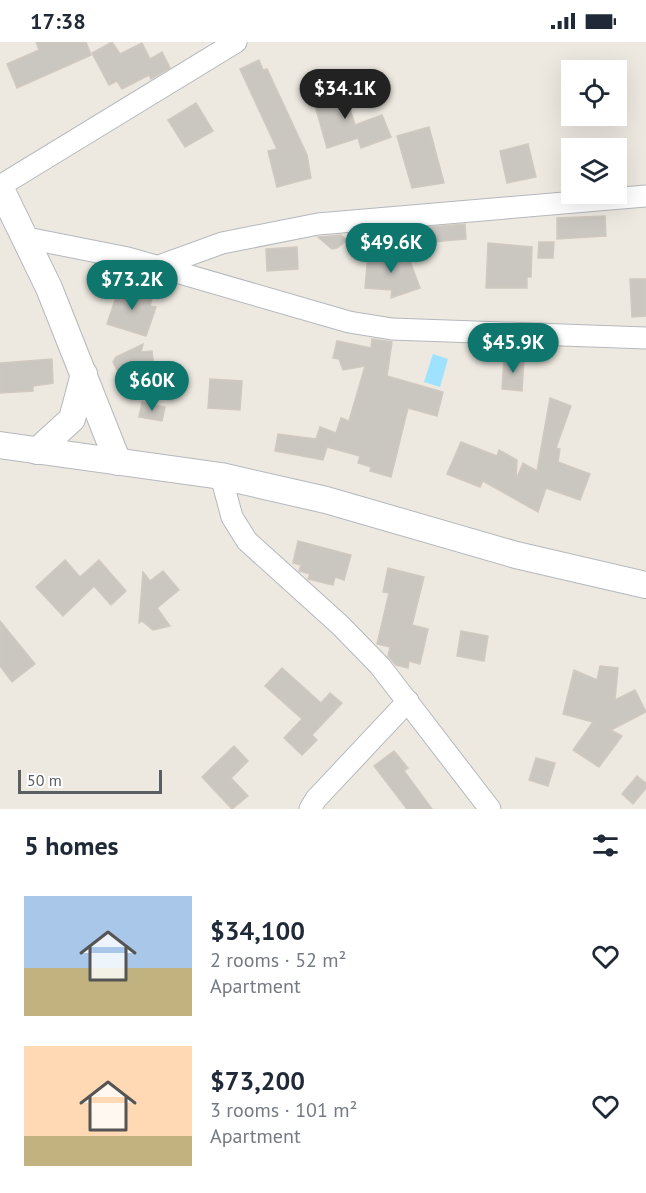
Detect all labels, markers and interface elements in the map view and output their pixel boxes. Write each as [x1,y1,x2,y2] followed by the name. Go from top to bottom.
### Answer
[30,7,86,35] text: 17:38
[561,60,627,204] map controls
[561,60,627,126] button: locate
[296,69,394,120] pin: $34.1K
[314,75,376,101] text: $34.1K
[561,138,627,204] button: layers
[342,223,440,274] pin: $49.6K
[360,229,422,255] text: $49.6K
[83,260,181,311] pin: $73.2K
[101,266,163,292] text: $73.2K
[464,323,562,374] pin: $45.9K
[482,329,544,355] text: $45.9K
[116,361,188,412] pin: $60K
[129,367,175,393] text: $60K
[18,767,162,794] scale bar
[27,770,62,790] text: 50 m
[24,829,119,862] text: 5 homes
[589,829,622,862] icon: filters
[210,914,305,947] text: $34,100
[72,920,144,992] icon: home
[589,940,622,973] icon: heart
[210,947,346,973] text: 2 rooms · 52 m²
[210,973,301,999] text: Apartment
[210,1064,305,1097] text: $73,200
[72,1070,144,1142] icon: home
[589,1090,622,1123] icon: heart
[210,1097,357,1123] text: 3 rooms · 101 m²
[210,1123,301,1149] text: Apartment

